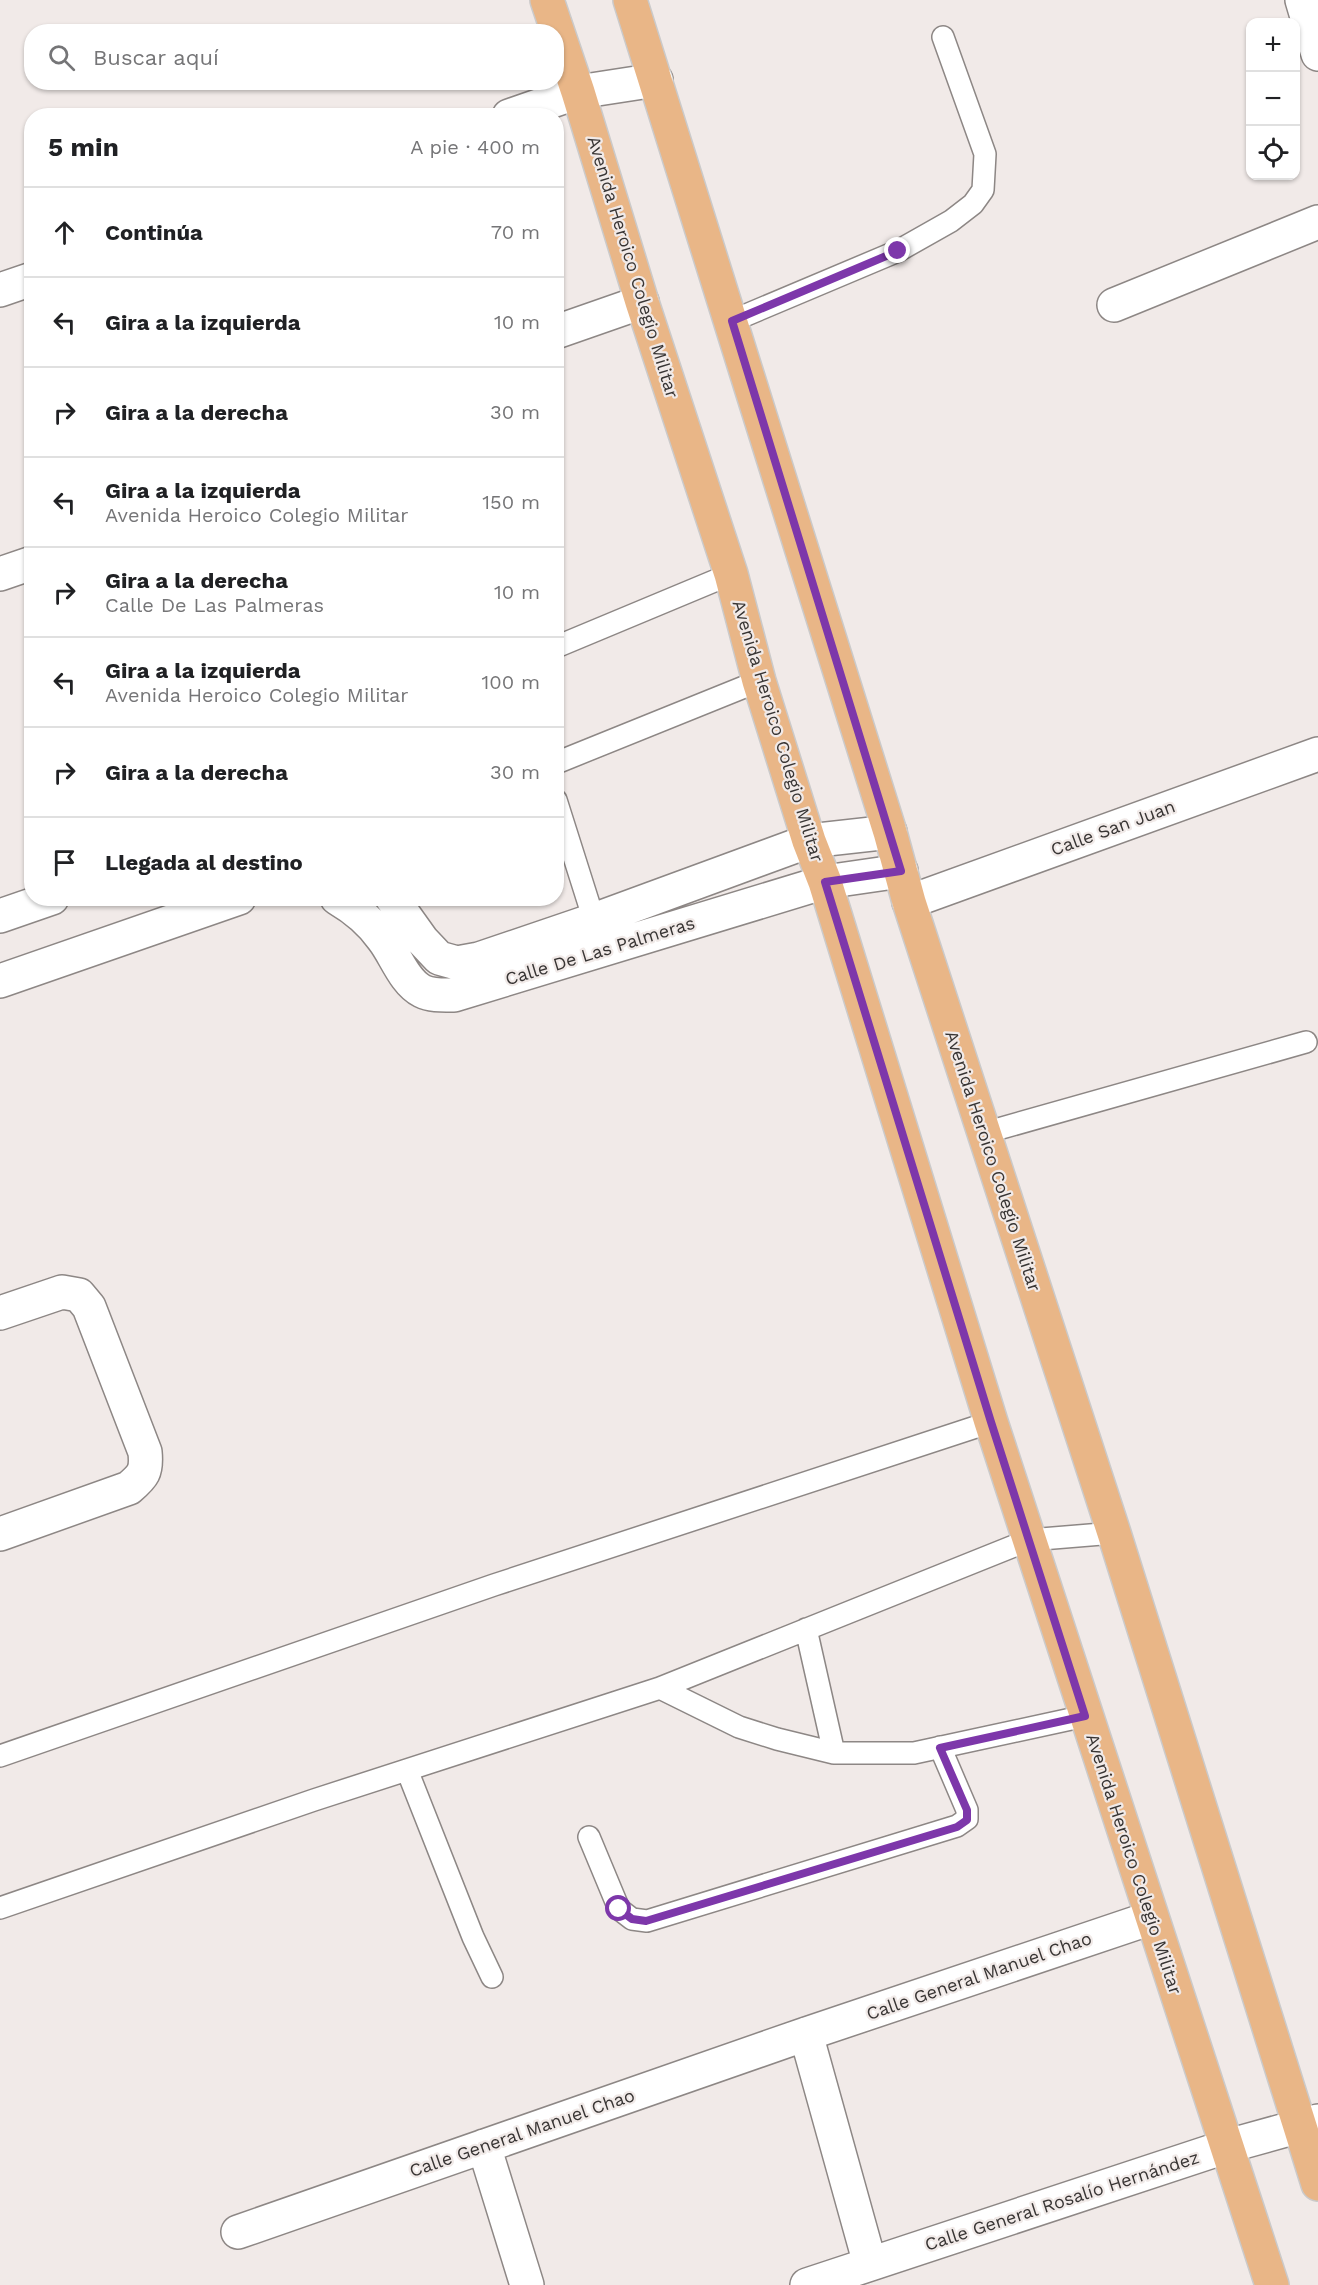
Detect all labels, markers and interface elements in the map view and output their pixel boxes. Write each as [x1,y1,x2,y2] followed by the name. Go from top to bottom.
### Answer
[1246,18,1300,180] map controls
[1246,18,1300,72] button: +
[24,24,564,90] search box
[45,41,78,74] icon: search
[93,45,219,70] text: Buscar aquí
[1246,72,1300,126] button: −
[1246,126,1300,180] button: locate
[48,132,119,162] text: 5 min
[584,133,683,401] street label: Avenida Heroico Colegio Militar
[410,135,540,159] text: A pie · 400 m
[48,216,81,249] icon: ahead
[105,220,203,245] text: Continúa
[491,220,540,244] text: 70 m
[884,237,910,263] route end
[48,306,81,339] icon: left
[105,310,301,335] text: Gira a la izquierda
[494,310,540,334] text: 10 m
[48,396,81,429] icon: right
[105,400,288,425] text: Gira a la derecha
[490,400,540,424] text: 30 m
[105,478,301,503] text: Gira a la izquierda
[48,486,81,519] icon: left
[482,490,540,514] text: 150 m
[105,503,409,527] text: Avenida Heroico Colegio Militar
[105,568,288,593] text: Gira a la derecha
[48,576,81,609] icon: right
[494,580,540,604] text: 10 m
[105,593,324,617] text: Calle De Las Palmeras
[729,597,828,865] street label: Avenida Heroico Colegio Militar
[105,658,301,683] text: Gira a la izquierda
[48,666,81,699] icon: left
[481,670,540,694] text: 100 m
[105,683,409,707] text: Avenida Heroico Colegio Militar
[48,756,81,789] icon: right
[105,760,288,785] text: Gira a la derecha
[490,760,540,784] text: 30 m
[1048,795,1178,860] street label: Calle San Juan
[48,846,81,879] icon: arrive
[105,850,303,875] text: Llegada al destino
[503,912,697,989] street label: Calle De Las Palmeras
[941,1028,1046,1294] street label: Avenida Heroico Colegio Militar
[1082,1731,1187,1997] street label: Avenida Heroico Colegio Militar
[605,1895,631,1921] route start
[863,1927,1094,2024] street label: Calle General Manuel Chao
[406,2084,637,2181] street label: Calle General Manuel Chao
[922,2146,1202,2255] street label: Calle General Rosalío Hernández

